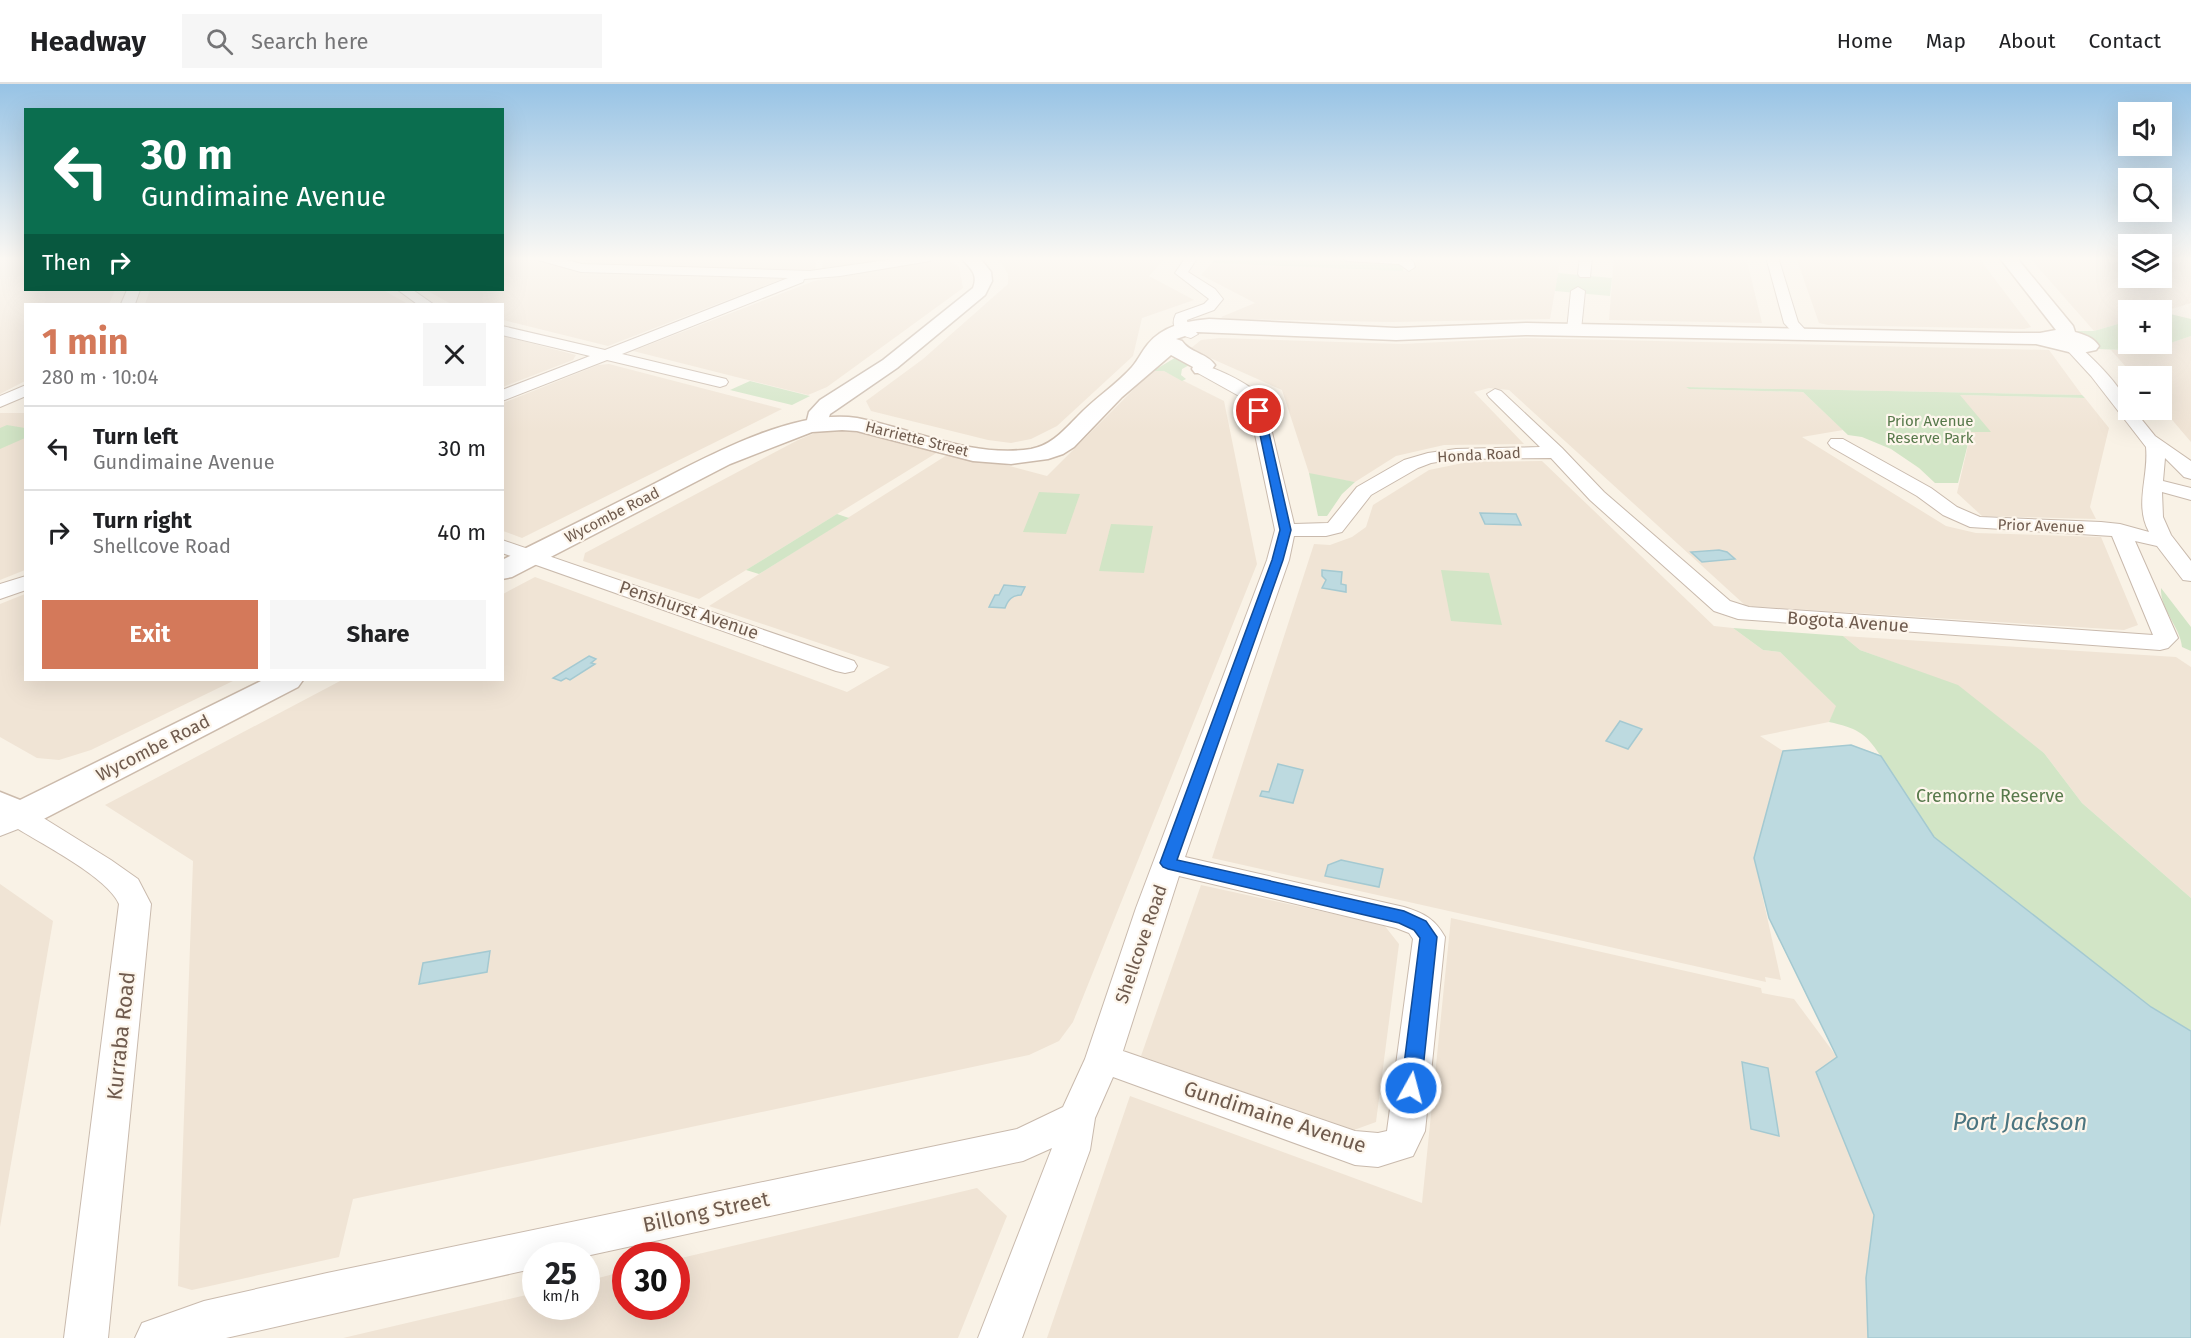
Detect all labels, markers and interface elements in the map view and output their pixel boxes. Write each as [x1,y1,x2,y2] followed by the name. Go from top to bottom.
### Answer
[182,14,602,68] search box
[30,25,146,58] text: Headway
[203,25,236,58] icon: search
[251,28,369,55] text: Search here
[1837,28,1893,54] text: Home
[1926,28,1966,54] text: Map
[1999,28,2056,54] text: About
[2089,28,2161,54] text: Contact
[2118,102,2172,420] map controls
[2118,102,2172,156] button: sound
[141,130,233,180] text: 30 m
[42,132,120,210] icon: left
[2118,168,2172,222] button: search
[141,181,386,213] text: Gundimaine Avenue
[2118,234,2172,288] button: layers
[103,246,136,279] icon: right
[42,249,91,276] text: Then
[2118,300,2172,354] button: +
[42,320,129,364] text: 1 min
[423,323,486,386] button: close
[42,365,158,389] text: 280 m · 10:04
[2118,366,2172,420] button: −
[1233,385,1284,436] pin
[1242,394,1275,427] icon: arrive
[1887,412,1974,447] park label: Prior Avenue Reserve Park
[863,417,971,461] street label: Harriette Street
[93,423,178,450] text: Turn left
[42,432,75,465] icon: left
[438,435,486,462] text: 30 m
[1437,444,1521,466] street label: Honda Road
[93,450,275,474] text: Gundimaine Avenue
[562,483,662,547] street label: Wycombe Road
[93,507,192,534] text: Turn right
[1997,515,2085,537] street label: Prior Avenue
[42,516,75,549] icon: right
[437,519,486,546] text: 40 m
[93,534,231,558] text: Shellcove Road
[616,576,762,644] street label: Penshurst Avenue
[42,600,258,669] button: Exit
[270,600,486,669] button: Share
[1787,607,1909,637] street label: Bogota Avenue
[92,710,214,786] street label: Wycombe Road
[1916,785,2064,807] park label: Cremorne Reserve
[1110,882,1172,1006] street label: Shellcove Road
[101,971,141,1101] street label: Kurraba Road
[1379,1056,1443,1120] position arrow
[1180,1075,1370,1159] street label: Gundimaine Avenue
[1953,1108,2087,1136] water label: Port Jackson
[640,1186,772,1238] street label: Billong Street
[612,1242,690,1320] speed limit sign: 30
[545,1256,577,1292] text: 25
[542,1287,580,1305] text: km/h

